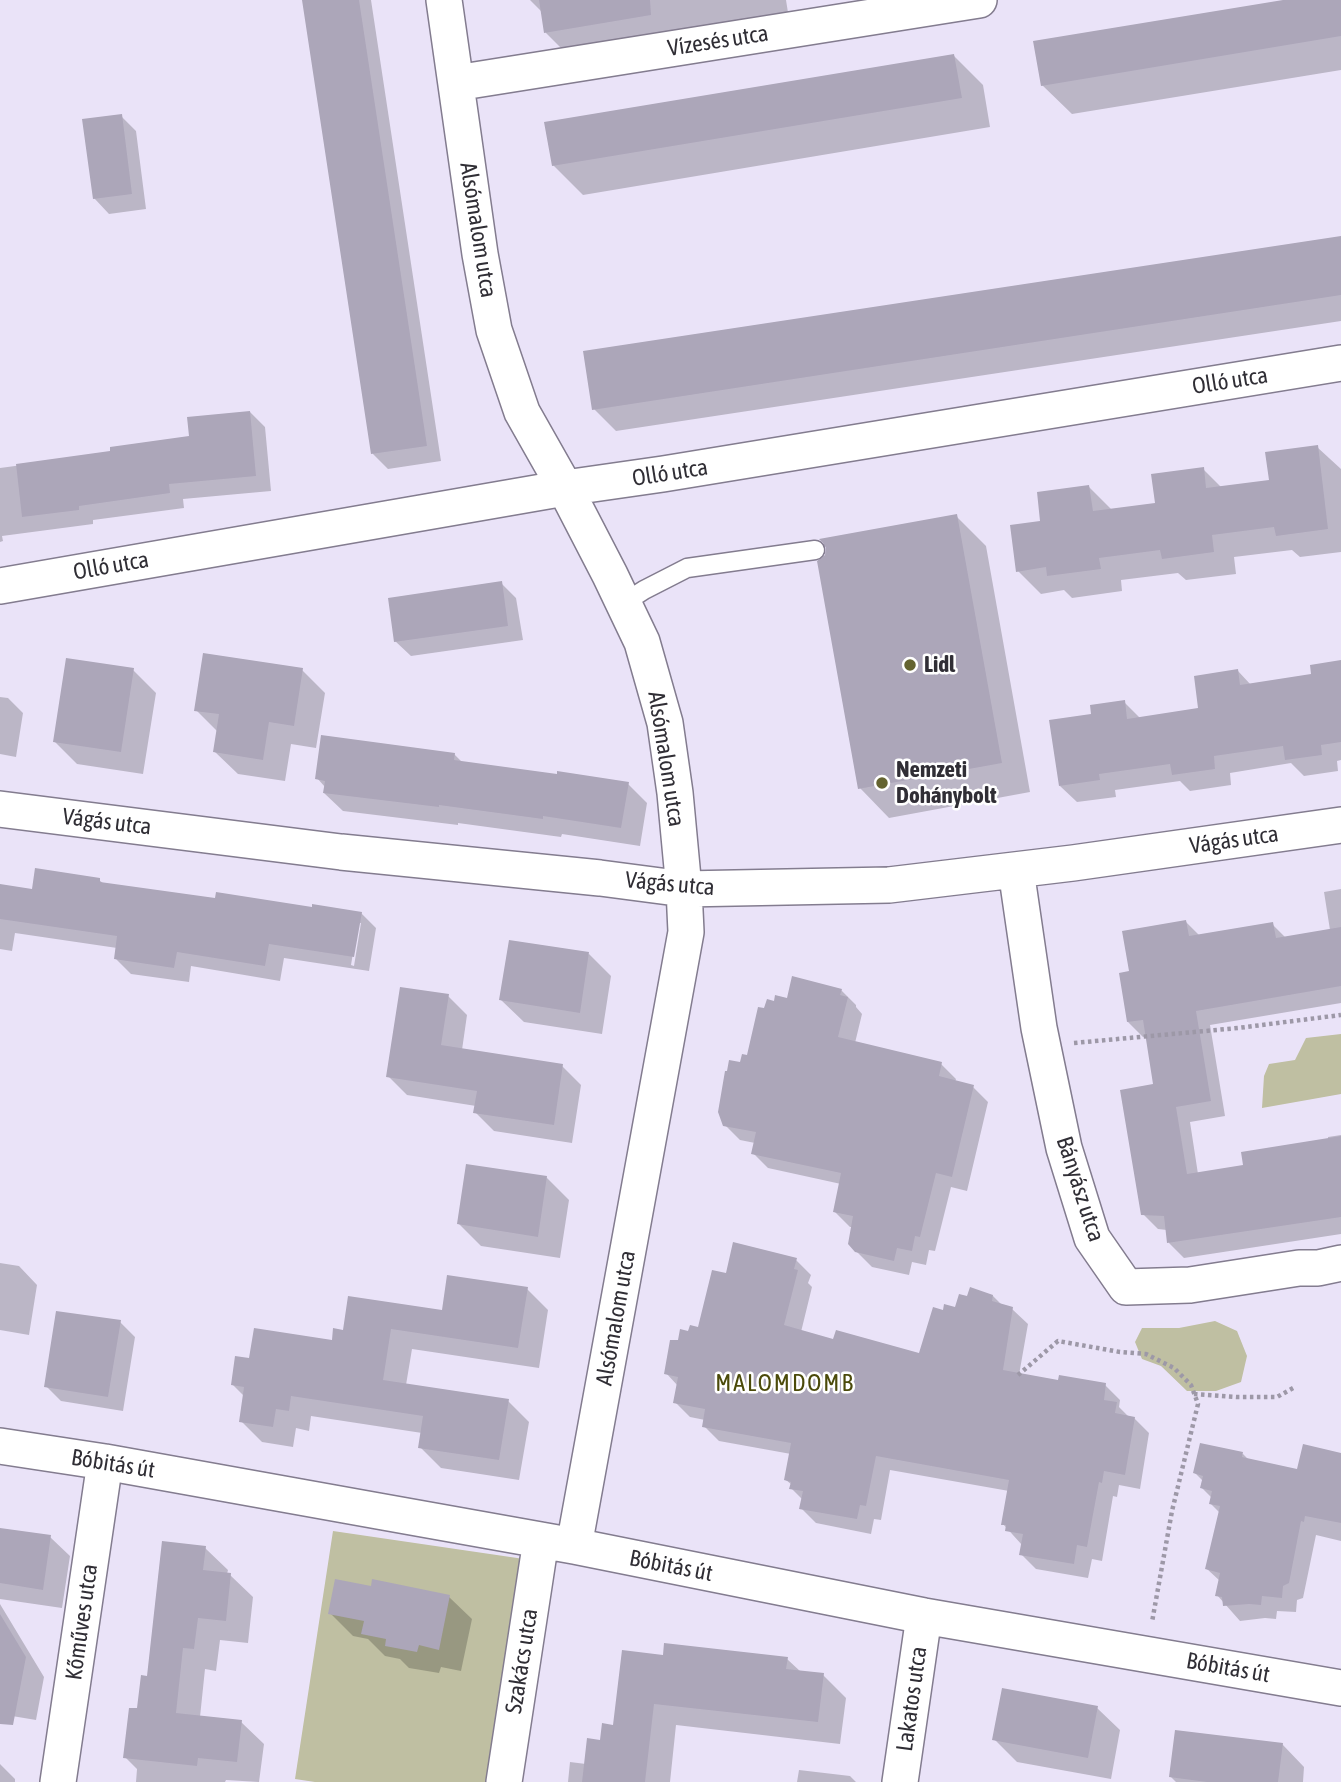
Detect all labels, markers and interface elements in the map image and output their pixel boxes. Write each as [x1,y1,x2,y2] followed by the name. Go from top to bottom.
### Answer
[666,19,770,63] street label: Vízesés utca
[454,160,502,300] street label: Alsómalom utca
[1190,361,1270,401] street label: Olló utca
[630,453,710,493] street label: Olló utca
[71,546,151,586] street label: Olló utca
[924,651,955,679] place label: Lidl
[902,657,918,673] marker: Lidl
[642,689,690,829] street label: Alsómalom utca
[896,756,997,810] place label: Nemzeti Dohánybolt
[874,775,890,791] marker: Nemzeti Dohánybolt
[61,803,153,841] street label: Vágás utca
[1188,820,1280,860] street label: Vágás utca
[624,866,716,902] street label: Vágás utca
[1050,1133,1110,1245] street label: Bányász utca
[591,1248,641,1388] street label: Alsómalom utca
[716,1369,854,1397] district label: MALOMDOMB
[69,1444,157,1484] street label: Bóbitás út
[627,1544,715,1588] street label: Bóbitás út
[60,1562,104,1682] street label: Kőműves utca
[500,1607,544,1715] street label: Szakács utca
[891,1645,933,1753] street label: Lakatos utca
[1184,1647,1272,1689] street label: Bóbitás út

